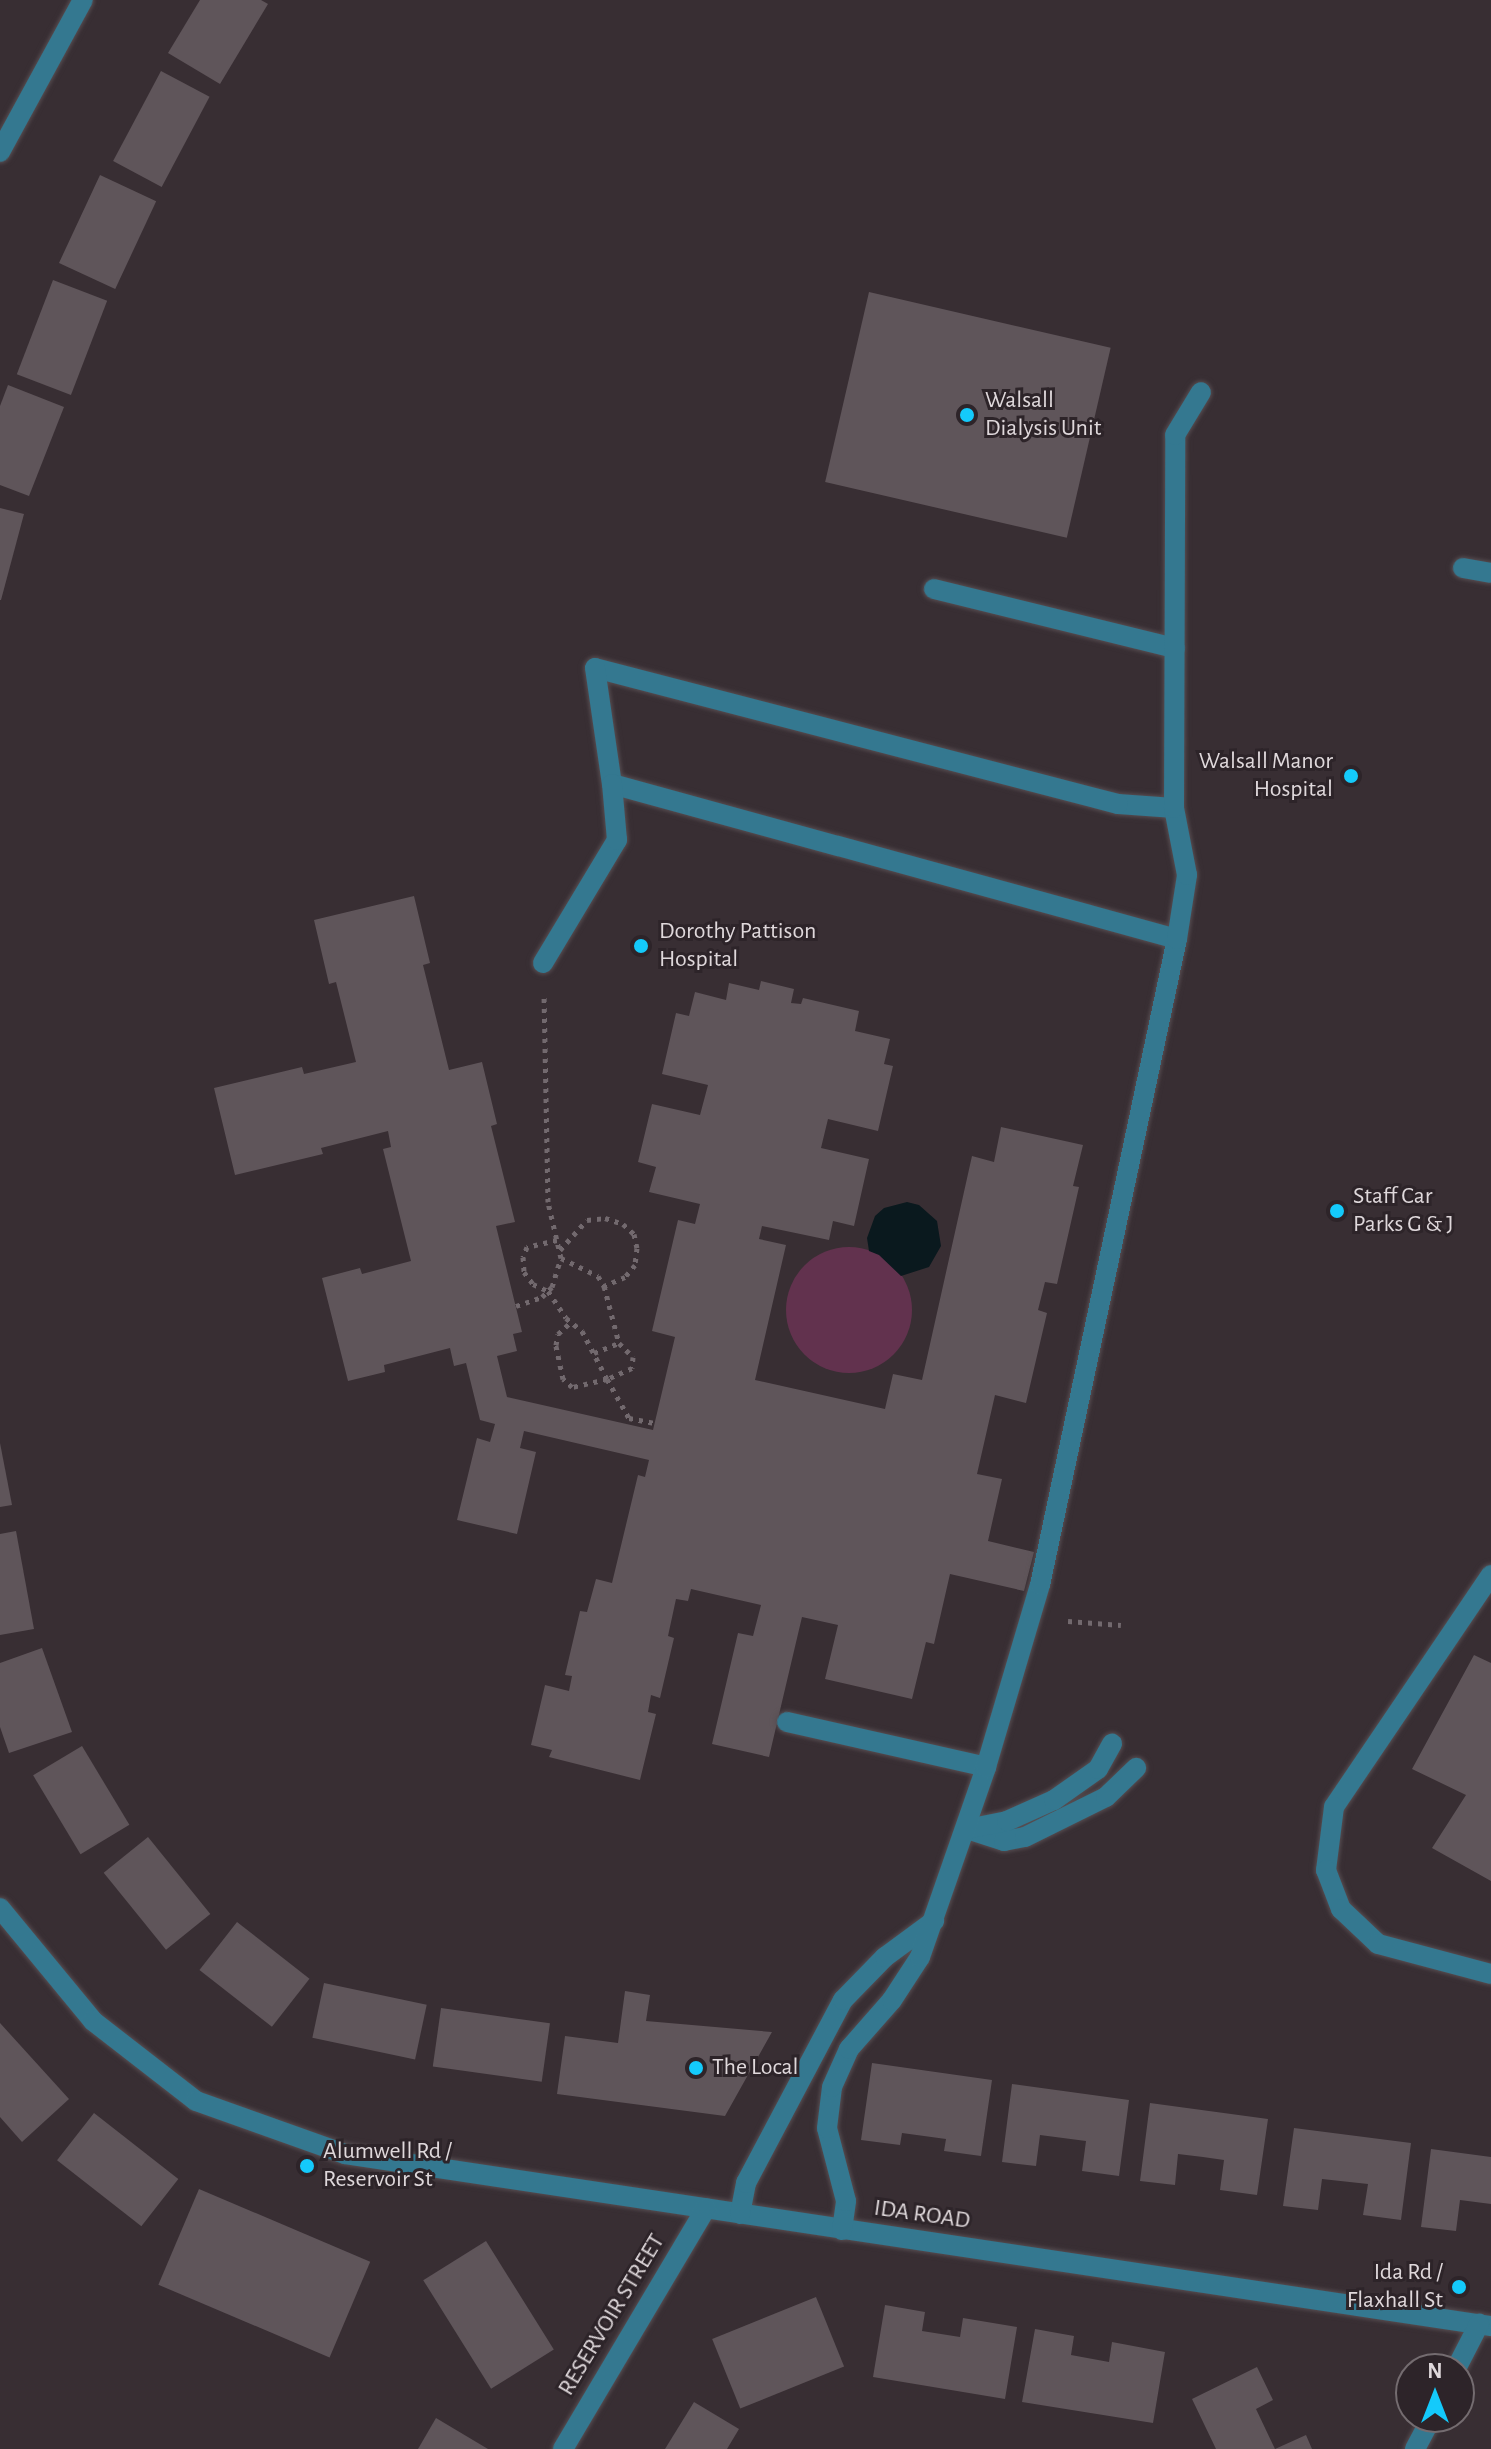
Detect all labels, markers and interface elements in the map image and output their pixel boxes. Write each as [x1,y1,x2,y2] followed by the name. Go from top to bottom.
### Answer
[985,387,1101,443] place label: Walsall Dialysis Unit
[956,404,978,426] marker: Walsall Dialysis Unit
[1199,748,1333,804] place label: Walsall Manor Hospital
[1340,765,1362,787] marker: Walsall Manor Hospital
[659,918,816,974] place label: Dorothy Pattison Hospital
[630,935,652,957] marker: Dorothy Pattison Hospital
[1353,1183,1454,1239] place label: Staff Car Parks G & J
[1328,1202,1346,1220] marker: Staff Car Parks G & J
[712,2054,798,2082] place label: The Local
[687,2059,705,2077] marker: The Local
[323,2138,452,2194] place label: Alumwell Rd / Reservoir St
[298,2157,316,2175] marker: Alumwell Rd / Reservoir St
[872,2194,972,2236] street label: IDA ROAD
[552,2229,672,2401] street label: RESERVOIR STREET
[1347,2259,1443,2315] place label: Ida Rd / Flaxhall St
[1450,2278,1468,2296] marker: Ida Rd / Flaxhall St
[1395,2353,1475,2433] north arrow
[1427,2360,1443,2382] text: N

